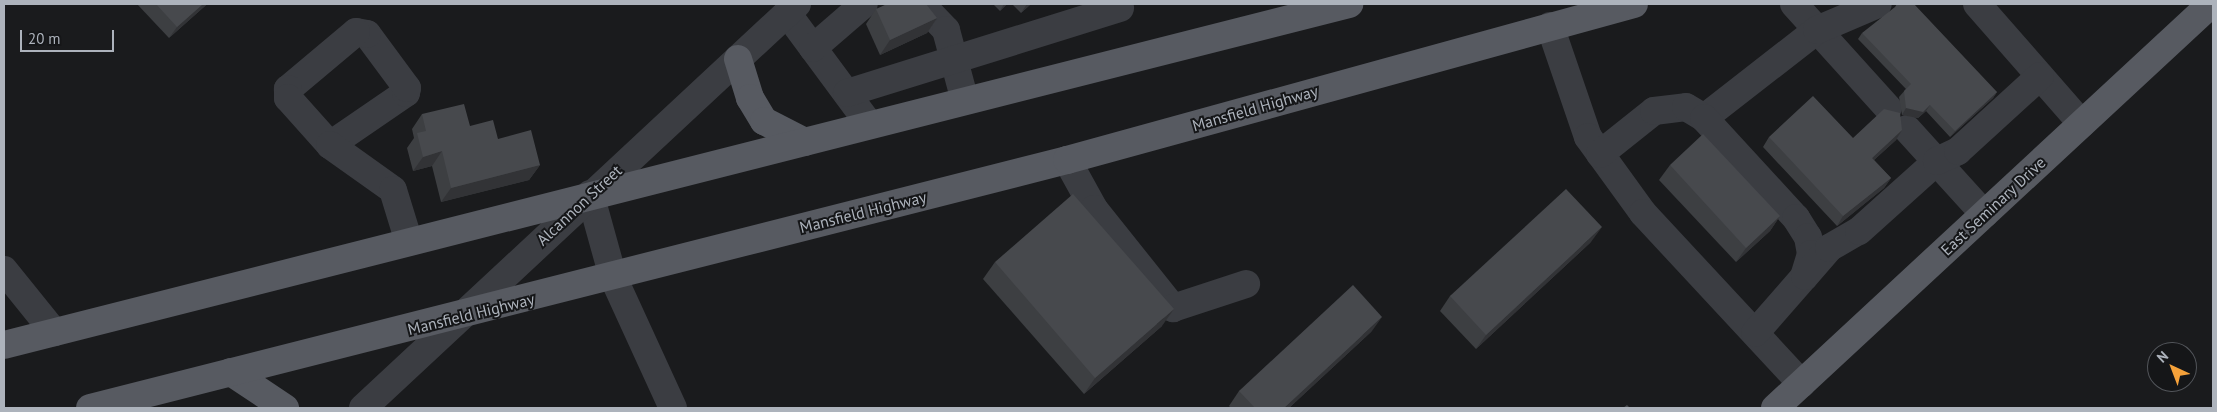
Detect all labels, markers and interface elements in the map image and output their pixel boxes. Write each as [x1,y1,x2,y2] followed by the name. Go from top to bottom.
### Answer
[22,20,116,52] scale bar
[28,29,61,48] text: 20 m
[1190,81,1320,135] street label: Mansfield Highway
[1937,152,2049,260] street label: East Seminary Drive
[533,161,625,249] street label: Alcannon Street
[798,187,928,237] street label: Mansfield Highway
[406,289,536,339] street label: Mansfield Highway
[2147,342,2197,392] north arrow
[2153,347,2172,366] text: N

